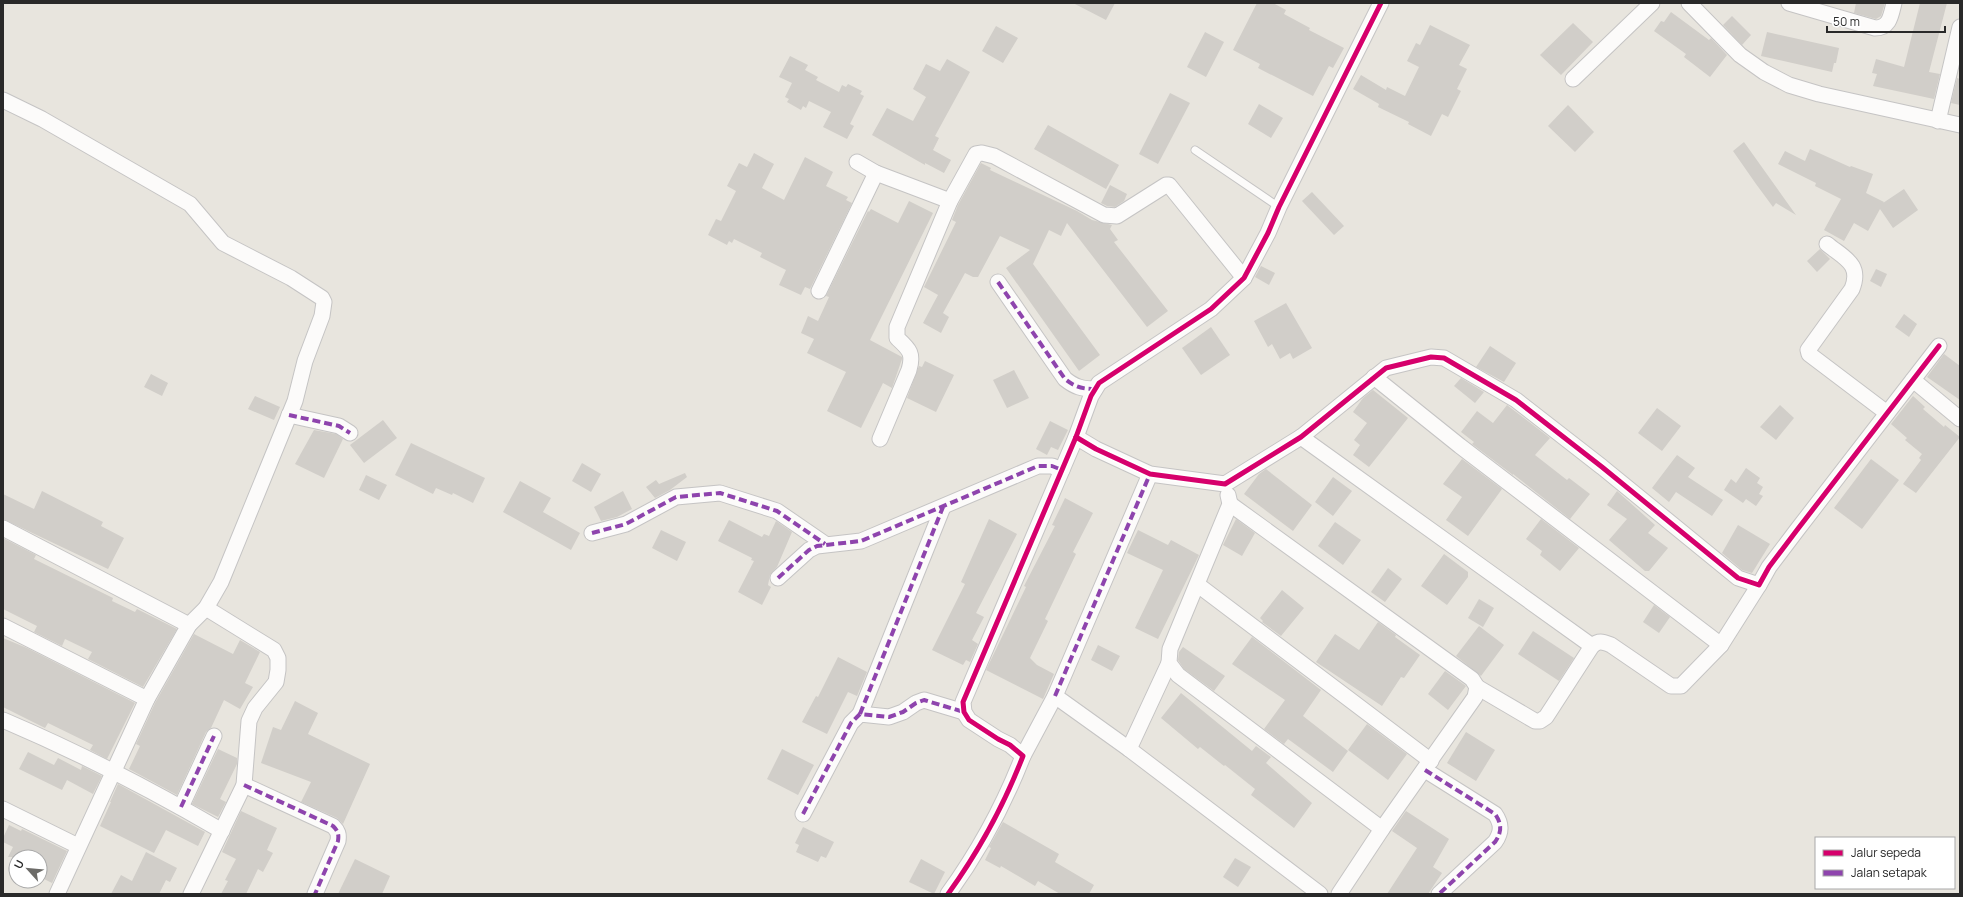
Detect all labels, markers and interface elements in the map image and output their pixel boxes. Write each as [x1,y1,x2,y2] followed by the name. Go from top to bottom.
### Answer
[1827,8,1945,34] scale bar
[1833,13,1860,30] text: 50 m
[1815,837,1955,889] legend
[1851,844,1921,861] text: Jalur sepeda
[8,849,48,889] north arrow
[10,857,27,871] text: U
[1851,864,1928,881] text: Jalan setapak

